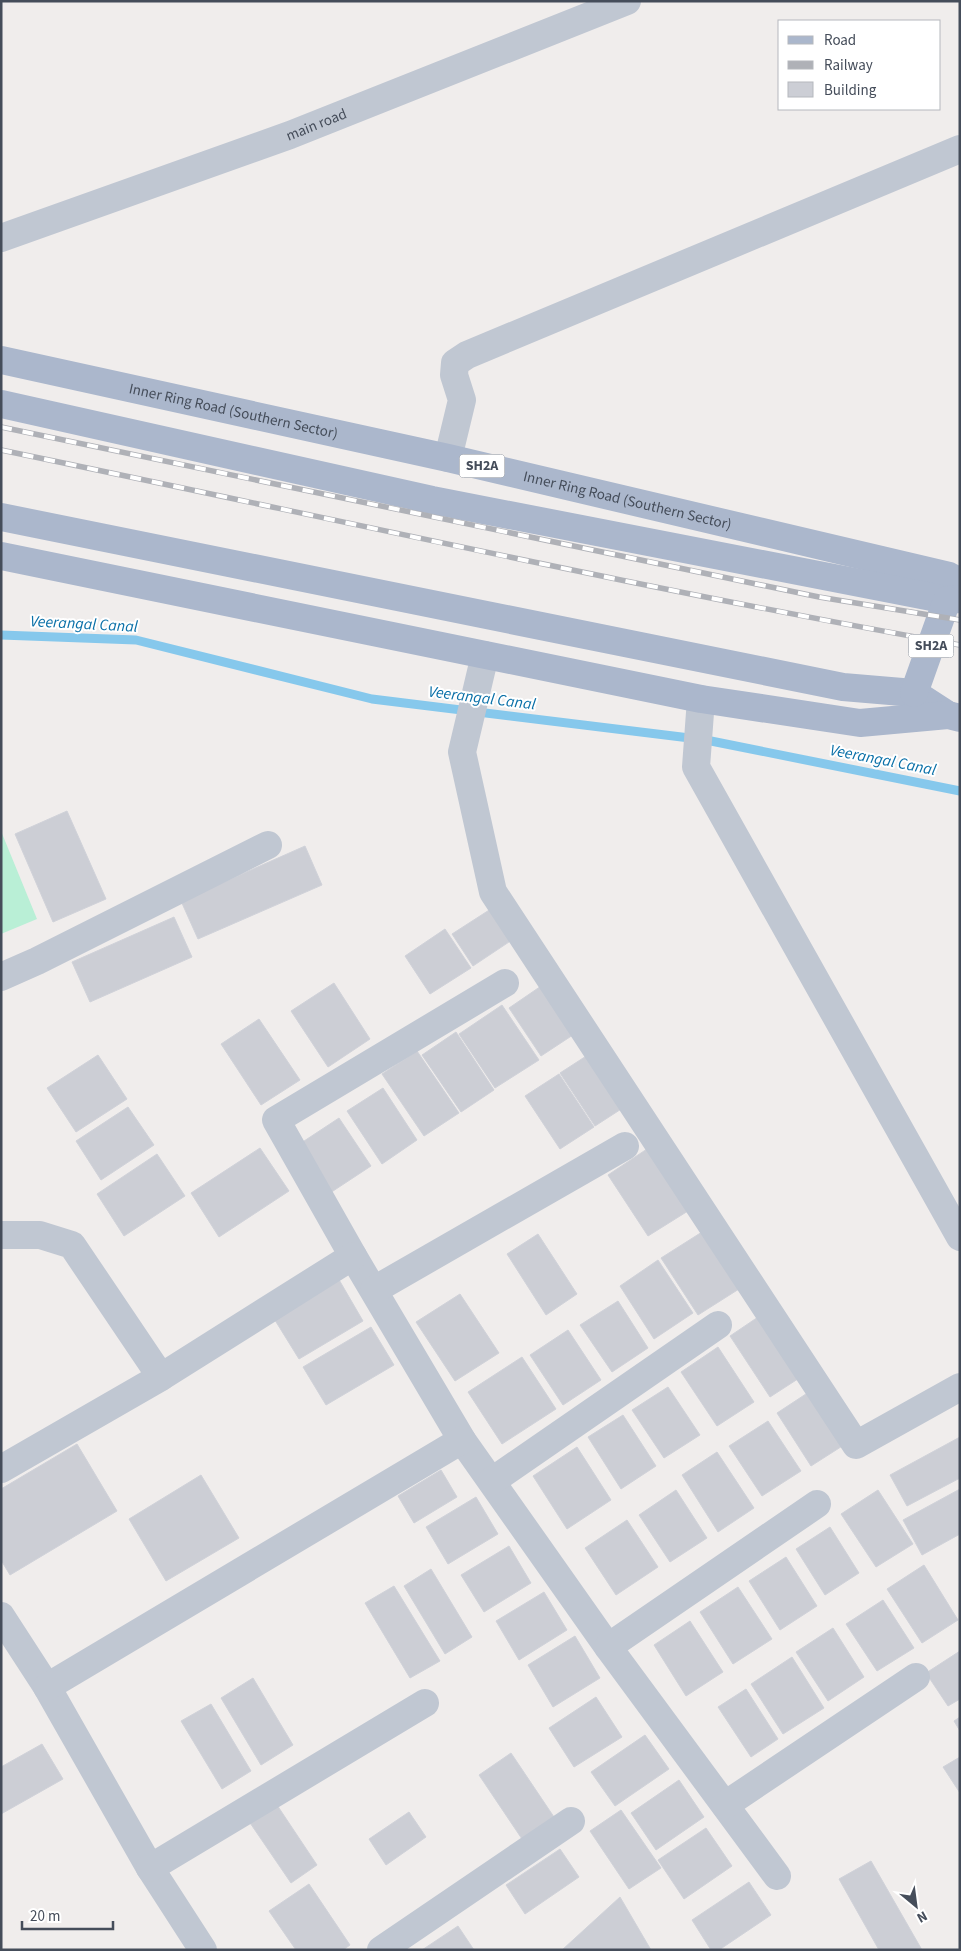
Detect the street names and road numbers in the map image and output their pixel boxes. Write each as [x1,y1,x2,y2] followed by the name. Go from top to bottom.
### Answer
[283,103,350,146] street label: main road
[127,378,340,444] street label: Inner Ring Road (Southern Sector)
[460,454,504,478] road number: SH2A
[521,466,734,535] street label: Inner Ring Road (Southern Sector)
[908,634,954,658] road number: SH2A

